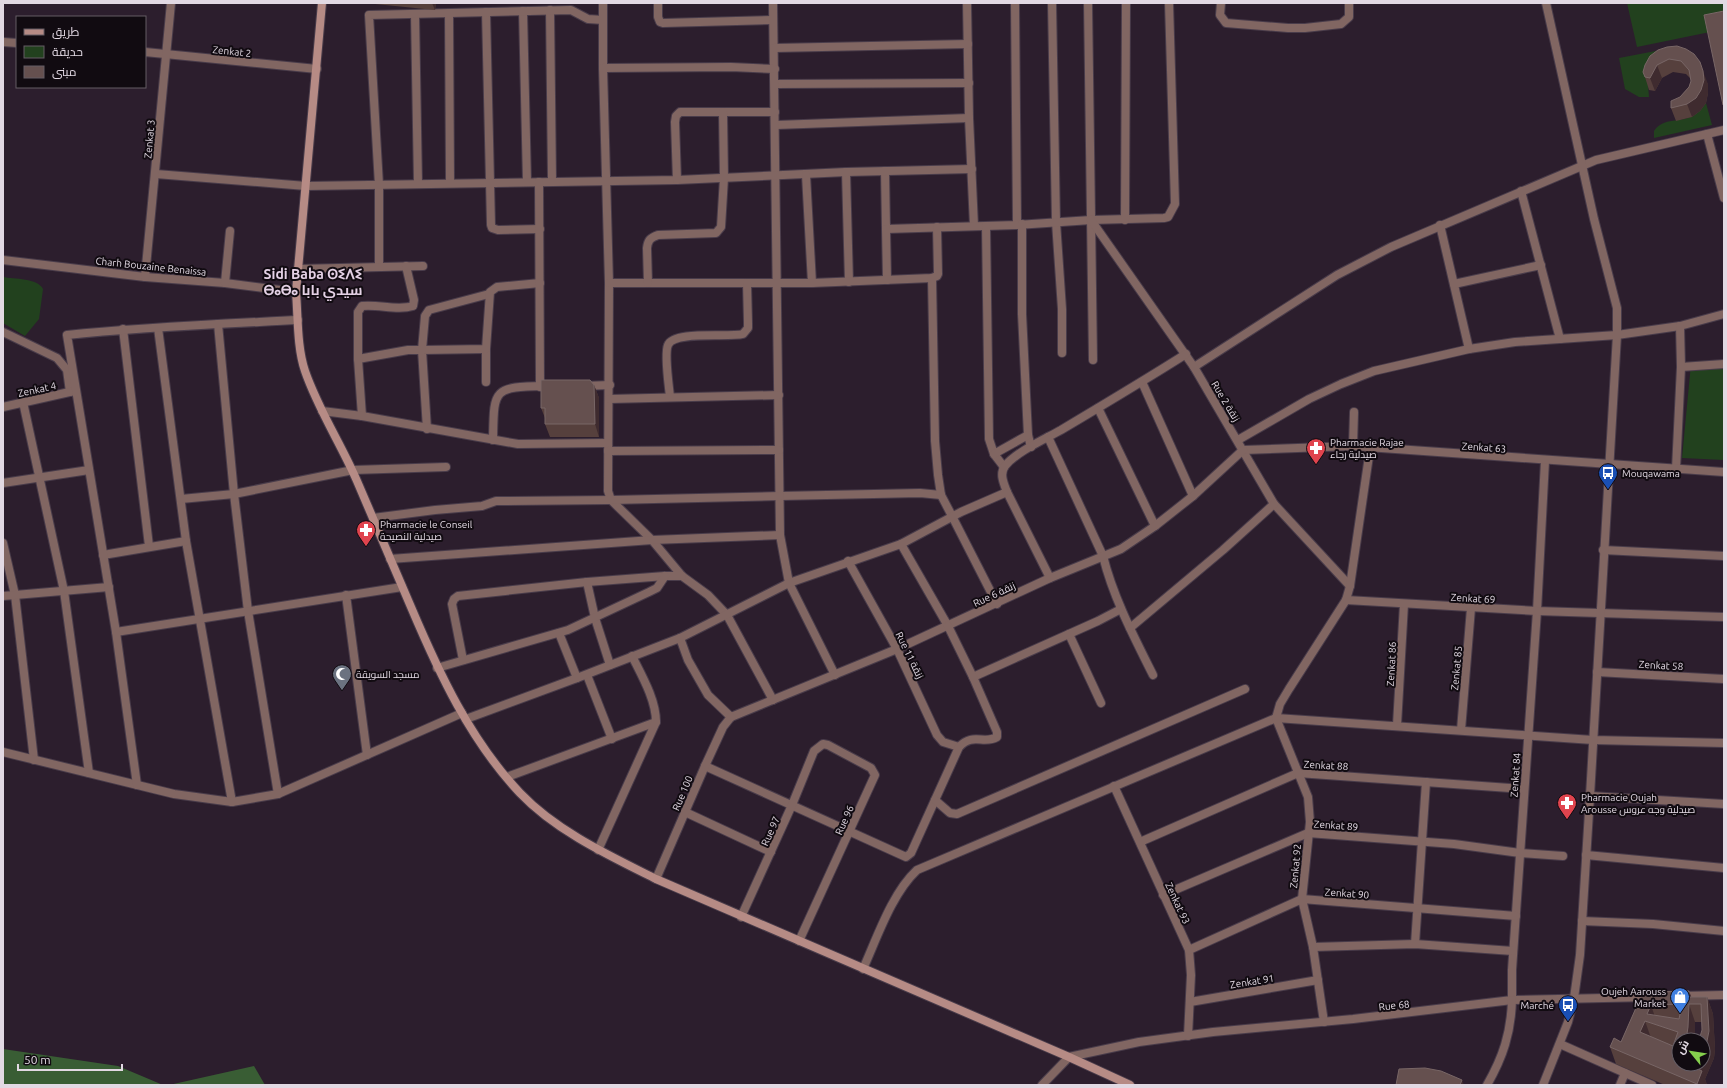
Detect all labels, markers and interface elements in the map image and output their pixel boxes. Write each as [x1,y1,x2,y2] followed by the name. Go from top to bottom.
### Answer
[16,16,146,88] legend
[52,25,80,39] text: طريق
[212,44,252,59] street label: Zenkat 2
[52,45,83,59] text: حديقة
[52,65,77,79] text: مبنى
[142,119,157,159] street label: Zenkat 3
[95,255,207,278] street label: Charh Bouzaine Benaissa
[264,266,362,301] district label: Sidi Baba ⵙⵉⴷⵉ ⴱⴰⴱⴰ سيدي بابا
[1209,379,1242,423] street label: Rue 2 زنقة
[17,380,58,399] street label: Zenkat 4
[1305,437,1327,465] pharmacy icon: Pharmacie Rajae صيدلية رجاء
[1330,437,1404,460] place label: Pharmacie Rajae صيدلية رجاء
[1461,440,1507,455] street label: Zenkat 63
[1597,462,1619,490] bus stop icon: Mouqawama
[1622,468,1680,479] place label: Mouqawama
[355,519,377,547] pharmacy icon: Pharmacie le Conseil صيدلية النصيحة
[380,519,473,542] place label: Pharmacie le Conseil صيدلية النصيحة
[971,580,1017,609] street label: Rue 6 زنقة
[1450,592,1496,605] street label: Zenkat 69
[893,630,926,680] street label: Rue 11 زنقة
[1385,641,1398,687] street label: Zenkat 86
[1449,645,1464,691] street label: Zenkat 85
[1638,659,1684,672] street label: Zenkat 58
[331,663,353,691] mosque icon: مسجد السويقة
[356,669,419,680] place label: مسجد السويقة
[1508,752,1523,798] street label: Zenkat 84
[1303,759,1349,772] street label: Zenkat 88
[670,774,695,812] street label: Rue 100
[1556,792,1578,820] pharmacy icon: Pharmacie Oujah Arousse صيدلية وجه عروس
[1581,792,1695,816] place label: Pharmacie Oujah Arousse صيدلية وجه عروس
[833,803,856,837] street label: Rue 96
[759,815,782,848] street label: Rue 97
[1313,818,1359,833] street label: Zenkat 89
[1288,843,1303,889] street label: Zenkat 92
[1163,881,1192,926] street label: Zenkat 93
[1324,886,1370,901] street label: Zenkat 90
[1229,973,1275,990] street label: Zenkat 91
[1601,986,1666,1009] place label: Oujeh Aarouss Market
[1669,986,1691,1014] shop icon: Oujeh Aarouss Market
[1557,994,1579,1022] bus stop icon: Marché
[1378,998,1410,1013] street label: Rue 68
[1521,1000,1554,1011] place label: Marché
[1671,1032,1711,1072] north arrow
[1674,1038,1692,1057] text: ش
[18,1046,122,1072] scale bar
[24,1053,51,1066] text: 50 m

